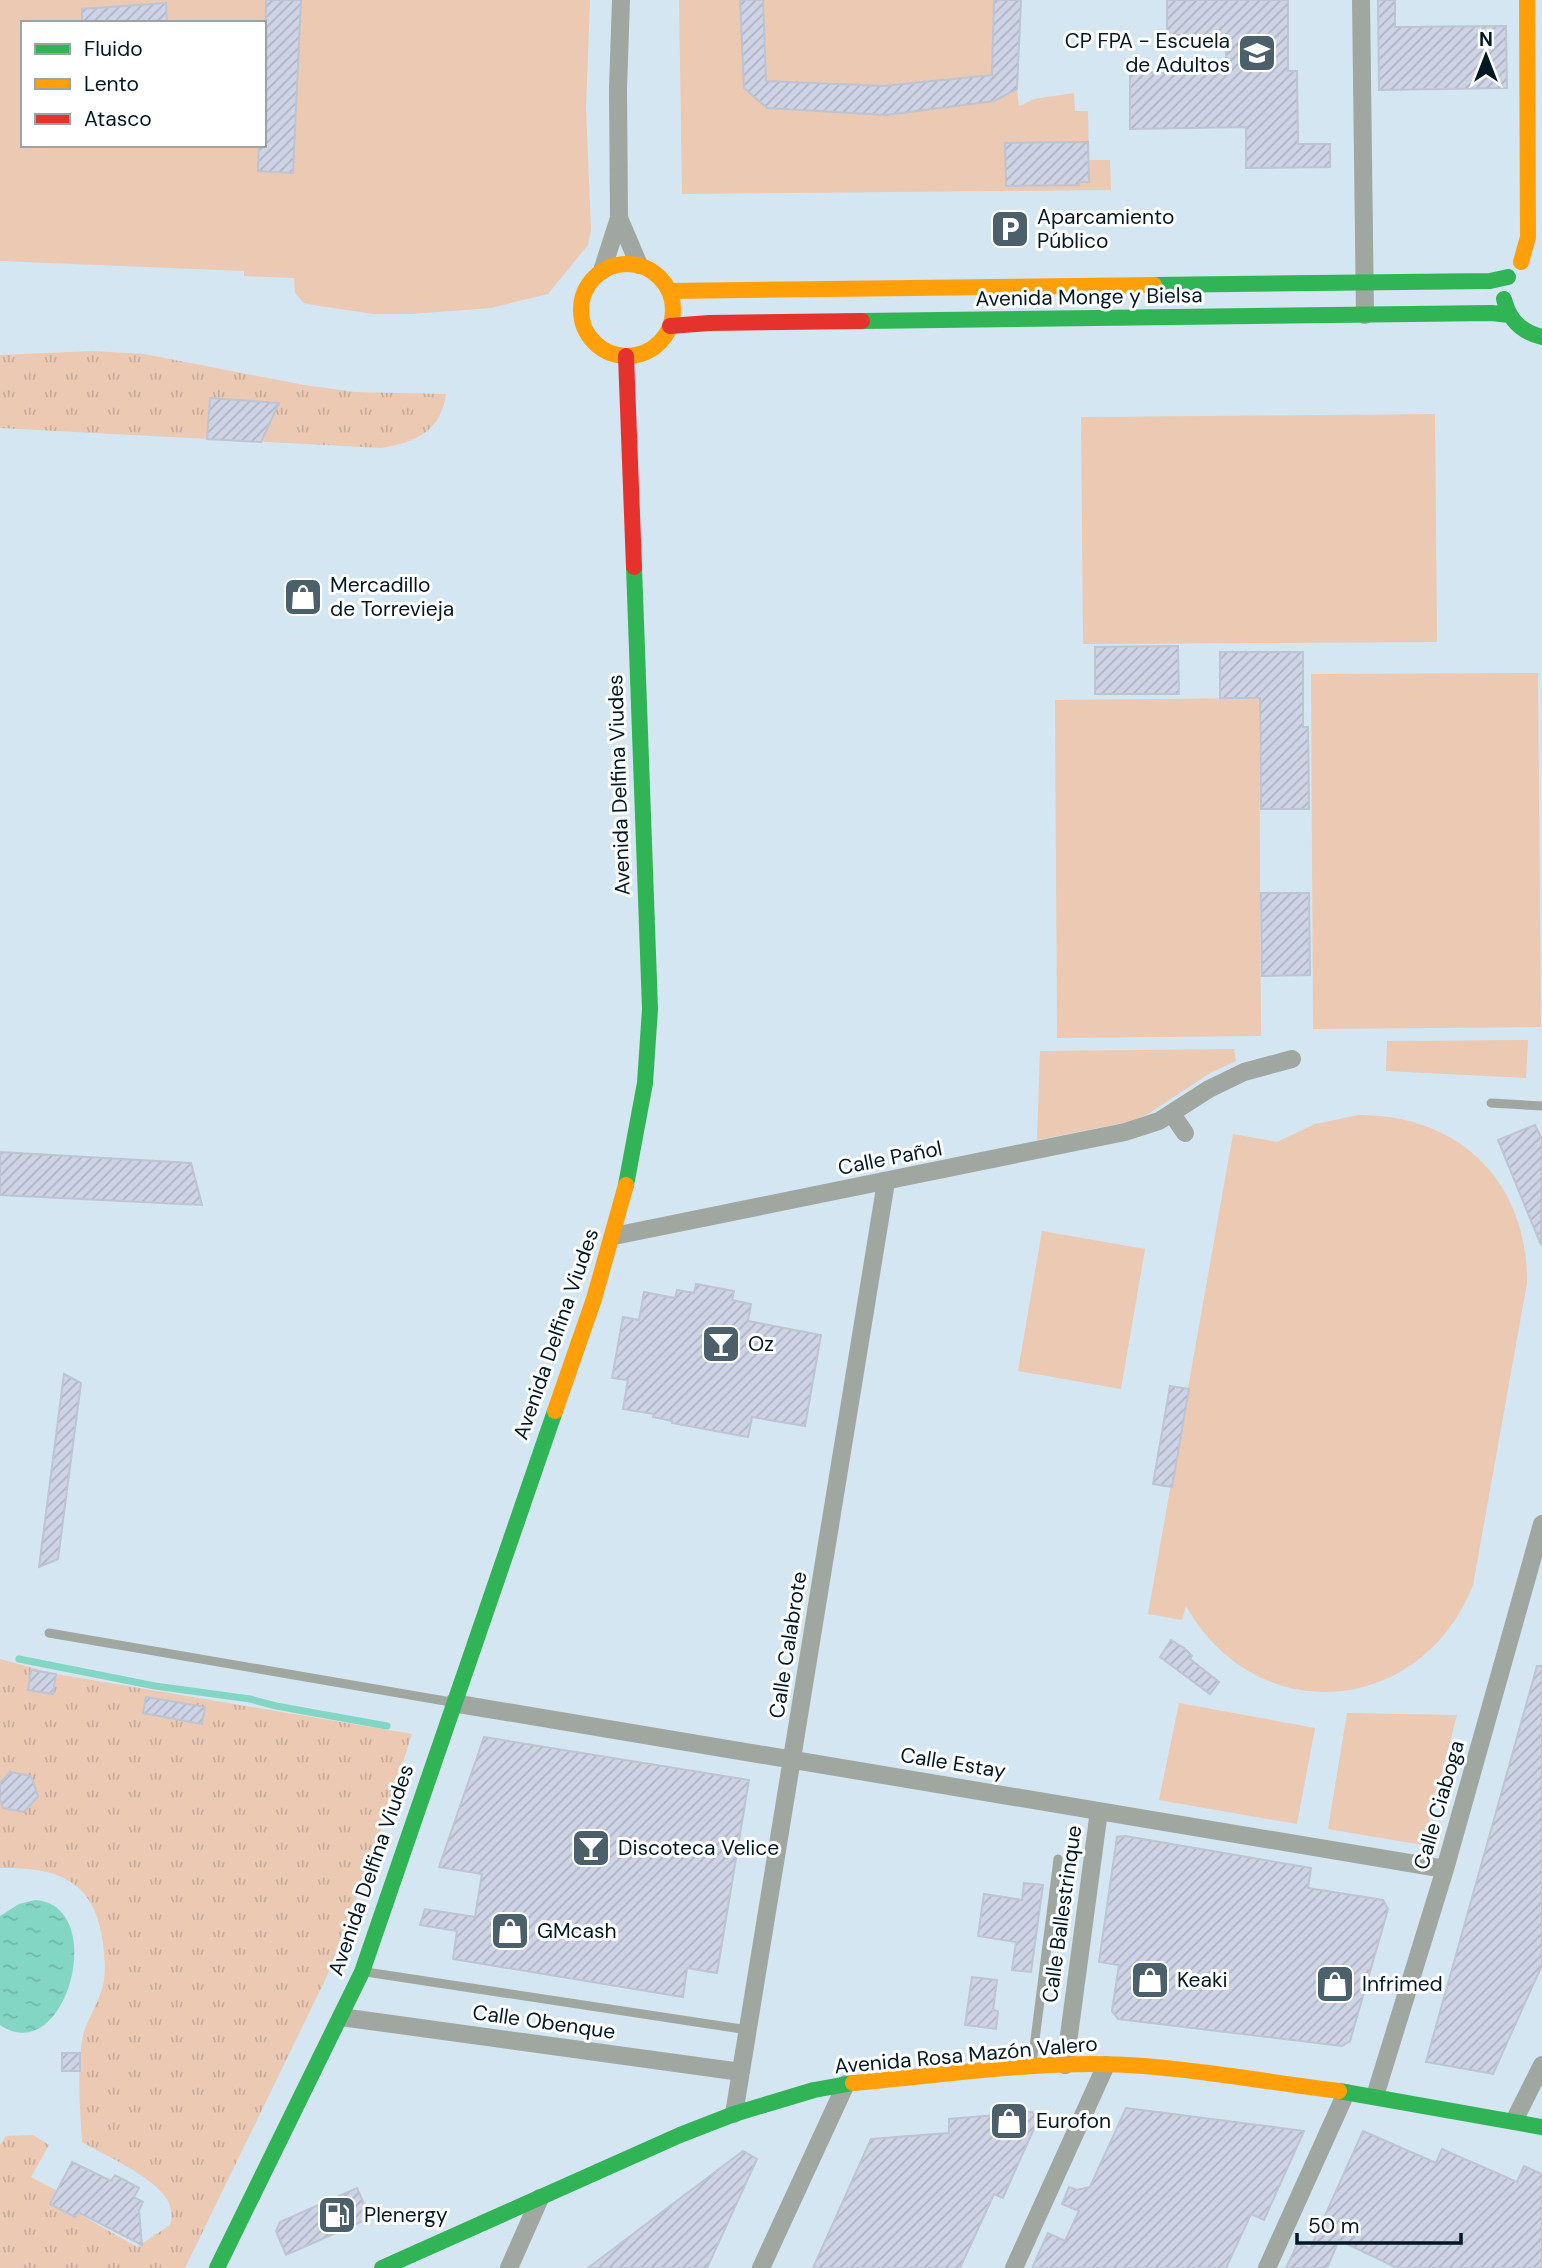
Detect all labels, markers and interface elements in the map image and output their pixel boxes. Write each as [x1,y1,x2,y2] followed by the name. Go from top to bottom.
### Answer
[21,21,266,147] legend
[1451,21,1521,91] north arrow
[1065,27,1230,79] place label: CP FPA - Escuela de Adultos
[1479,27,1493,52] text: N
[1236,32,1278,74] school or university icon: CP FPA - Escuela de Adultos
[84,35,143,63] text: Fluido
[84,70,139,98] text: Lento
[84,105,152,133] text: Atasco
[1037,203,1174,255] place label: Aparcamiento Público
[989,208,1031,250] parking icon: Aparcamiento Público
[975,281,1203,313] street label: Avenida Monge y Bielsa
[330,571,454,623] place label: Mercadillo de Torrevieja
[282,576,324,618] shop icon: Mercadillo de Torrevieja
[601,674,637,896] street label: Avenida Delfina Viudes
[835,1134,945,1182] street label: Calle Pañol
[507,1225,605,1443] street label: Avenida Delfina Viudes
[700,1323,742,1365] bar icon: Oz
[748,1330,774,1358] place label: Oz
[763,1569,813,1720] street label: Calle Calabrote
[1407,1737,1471,1873] street label: Calle Ciaboga
[898,1741,1008,1785] street label: Calle Estay
[322,1761,420,1979] street label: Avenida Delfina Viudes
[1036,1823,1088,2005] street label: Calle Ballestrinque
[570,1827,612,1869] bar icon: Discoteca Velice
[618,1834,779,1862] place label: Discoteca Velice
[489,1910,531,1952] shop icon: GMcash
[537,1917,617,1945] place label: GMcash
[1129,1959,1171,2001] shop icon: Keaki
[1314,1963,1356,2005] shop icon: Infrimed
[1177,1966,1228,1994] place label: Keaki
[1362,1970,1443,1998] place label: Infrimed
[471,1998,617,2046] street label: Calle Obenque
[833,2030,1099,2080] street label: Avenida Rosa Mazón Valero
[988,2100,1030,2142] shop icon: Eurofon
[1036,2107,1111,2135] place label: Eurofon
[316,2194,358,2236] fuel station icon: Plenergy
[364,2201,448,2229] place label: Plenergy
[1297,2202,1462,2246] scale bar
[1308,2212,1359,2240] text: 50 m

